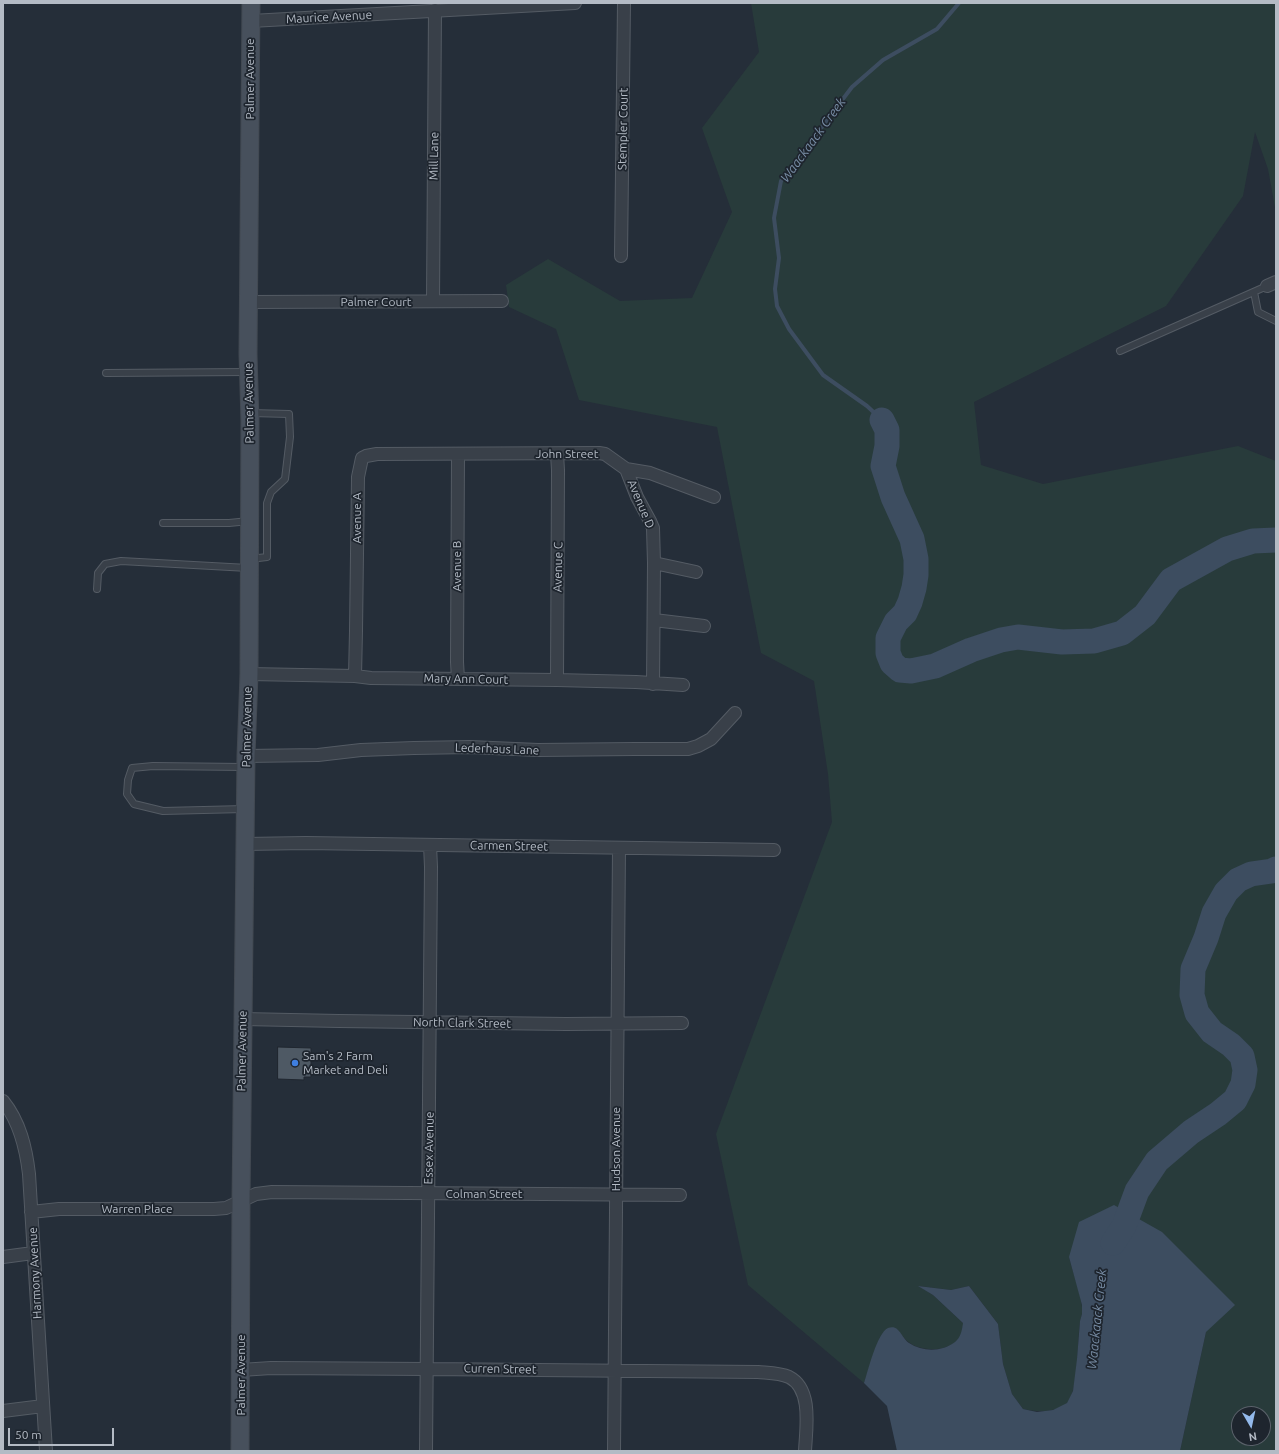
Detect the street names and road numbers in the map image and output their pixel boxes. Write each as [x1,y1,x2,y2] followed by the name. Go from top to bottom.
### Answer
[286,8,372,26] street label: Maurice Avenue
[243,38,257,120] street label: Palmer Avenue
[615,88,631,170] street label: Stempler Court
[426,132,442,180] street label: Mill Lane
[340,295,412,309] street label: Palmer Court
[241,362,257,444] street label: Palmer Avenue
[536,447,598,461] street label: John Street
[624,477,658,531] street label: Avenue D
[350,493,364,543] street label: Avenue A
[450,541,464,591] street label: Avenue B
[550,542,566,592] street label: Avenue C
[424,671,508,687] street label: Mary Ann Court
[239,686,255,768] street label: Palmer Avenue
[455,740,539,758] street label: Lederhaus Lane
[470,838,548,854] street label: Carmen Street
[234,1010,250,1092] street label: Palmer Avenue
[413,1015,511,1031] street label: North Clark Street
[609,1107,623,1191] street label: Hudson Avenue
[421,1111,437,1185] street label: Essex Avenue
[445,1187,523,1201] street label: Colman Street
[101,1202,173,1216] street label: Warren Place
[25,1227,45,1319] street label: Harmony Avenue
[234,1334,248,1416] street label: Palmer Avenue
[463,1361,537,1377] street label: Curren Street

